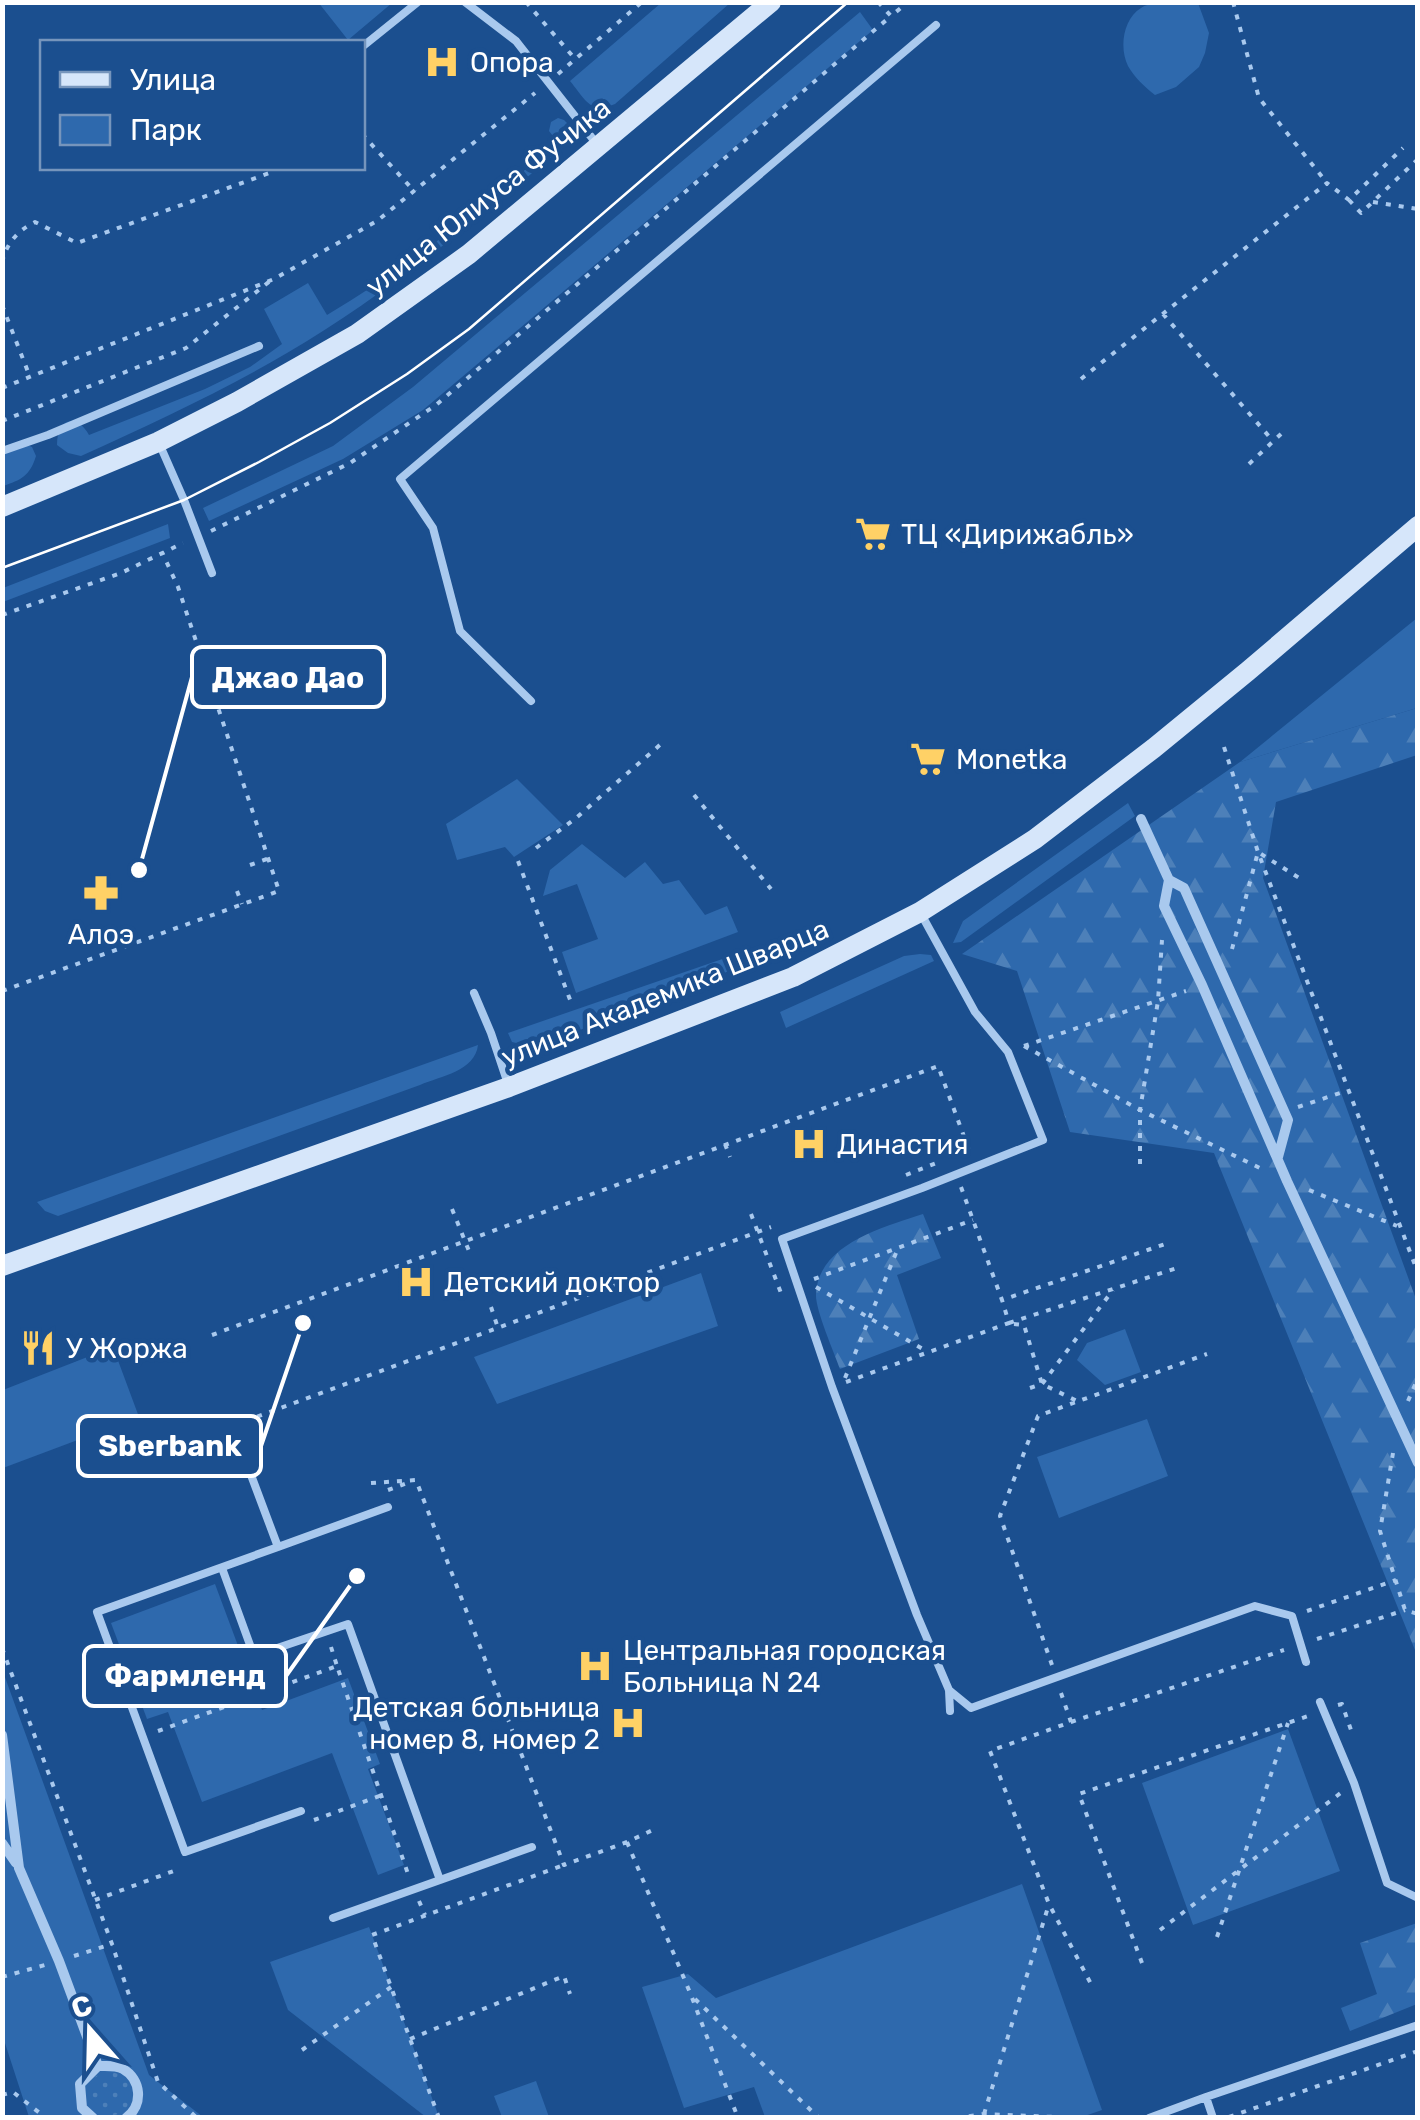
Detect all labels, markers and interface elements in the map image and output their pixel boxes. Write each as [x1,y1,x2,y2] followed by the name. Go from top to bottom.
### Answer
[40,40,365,170] legend
[423,43,461,81] hospital icon: Опора
[470,46,554,79] place label: Опора
[130,62,216,98] text: Улица
[359,91,617,303] street label: улица Юлиуса Фучика
[130,112,202,148] text: Парк
[854,515,892,553] supermarket icon: ТЦ «Дирижабль»
[901,518,1134,551] place label: ТЦ «Дирижабль»
[192,647,384,707] callout: Джао Дао
[212,660,364,696] text: Джао Дао
[909,740,947,778] supermarket icon: Monetka
[956,743,1067,776] place label: Monetka
[82,874,120,912] pharmacy icon: Алоэ
[497,912,833,1074] street label: улица Академика Шварца
[68,918,134,951] place label: Алоэ
[790,1125,828,1163] hospital icon: Династия
[837,1128,969,1161] place label: Династия
[397,1263,435,1301] hospital icon: Детский доктор
[444,1266,660,1299] place label: Детский доктор
[19,1329,57,1367] restaurant icon: У Жоржа
[66,1332,188,1365] place label: У Жоржа
[78,1416,261,1476] callout: Sberbank
[98,1428,242,1464] text: Sberbank
[623,1634,946,1699] place label: Центральная городская Больница N 24
[84,1646,286,1706] callout: Фармленд
[576,1647,614,1685] hospital icon: Центральная городская Больница N 24
[104,1658,266,1694] text: Фармленд
[353,1691,600,1756] place label: Детская больница номер 8, номер 2
[609,1704,647,1742] hospital icon: Детская больница номер 8, номер 2
[40,1980,140,2080] north arrow
[67,1988,96,2026] text: С

